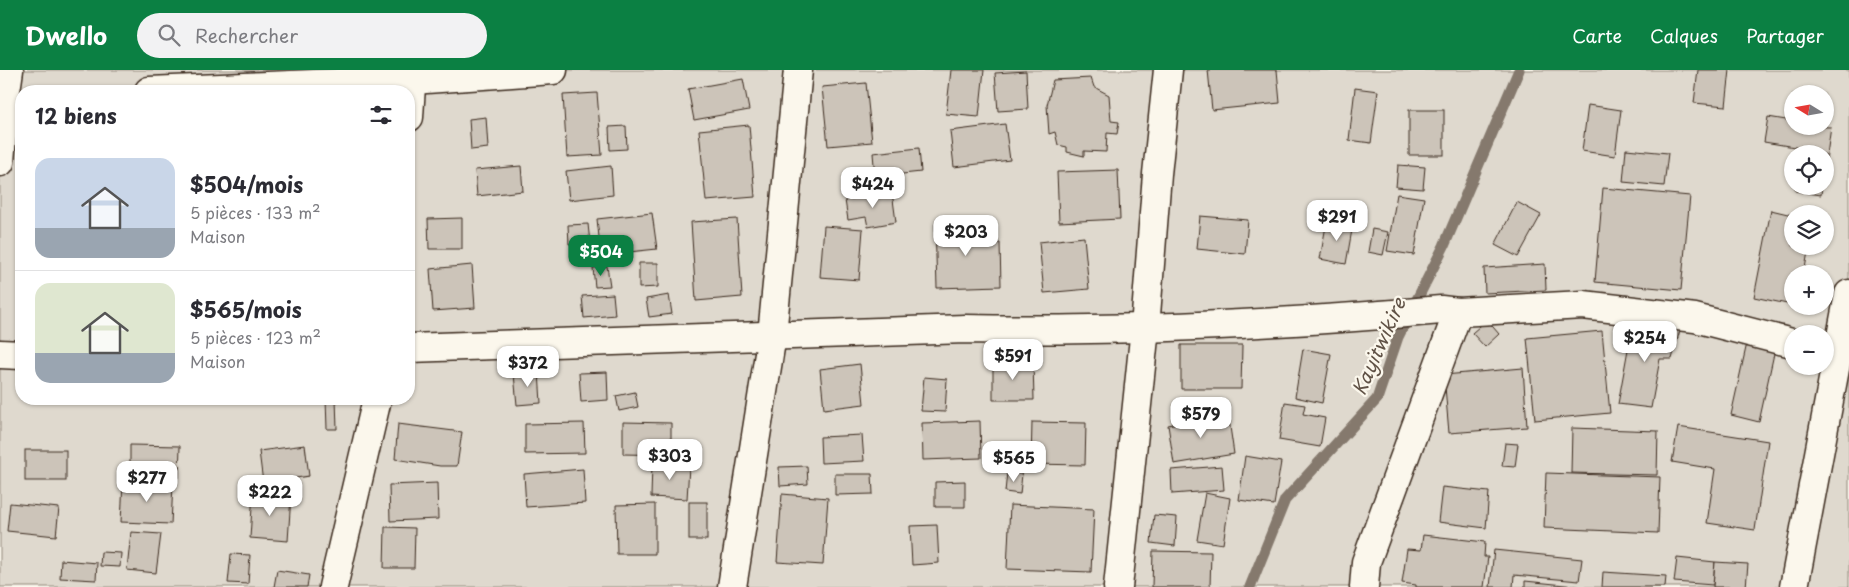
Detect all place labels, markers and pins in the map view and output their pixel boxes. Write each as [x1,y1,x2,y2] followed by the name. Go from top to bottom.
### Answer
[843,166,903,209] pin: $424
[1307,200,1367,242] pin: $291
[936,214,996,257] pin: $203
[571,234,631,277] pin: $504
[1615,320,1675,363] pin: $254
[983,338,1043,381] pin: $591
[498,346,558,388] pin: $372
[1171,396,1231,439] pin: $579
[640,438,700,481] pin: $303
[984,440,1044,483] pin: $565
[117,460,177,503] pin: $277
[240,474,300,517] pin: $222

